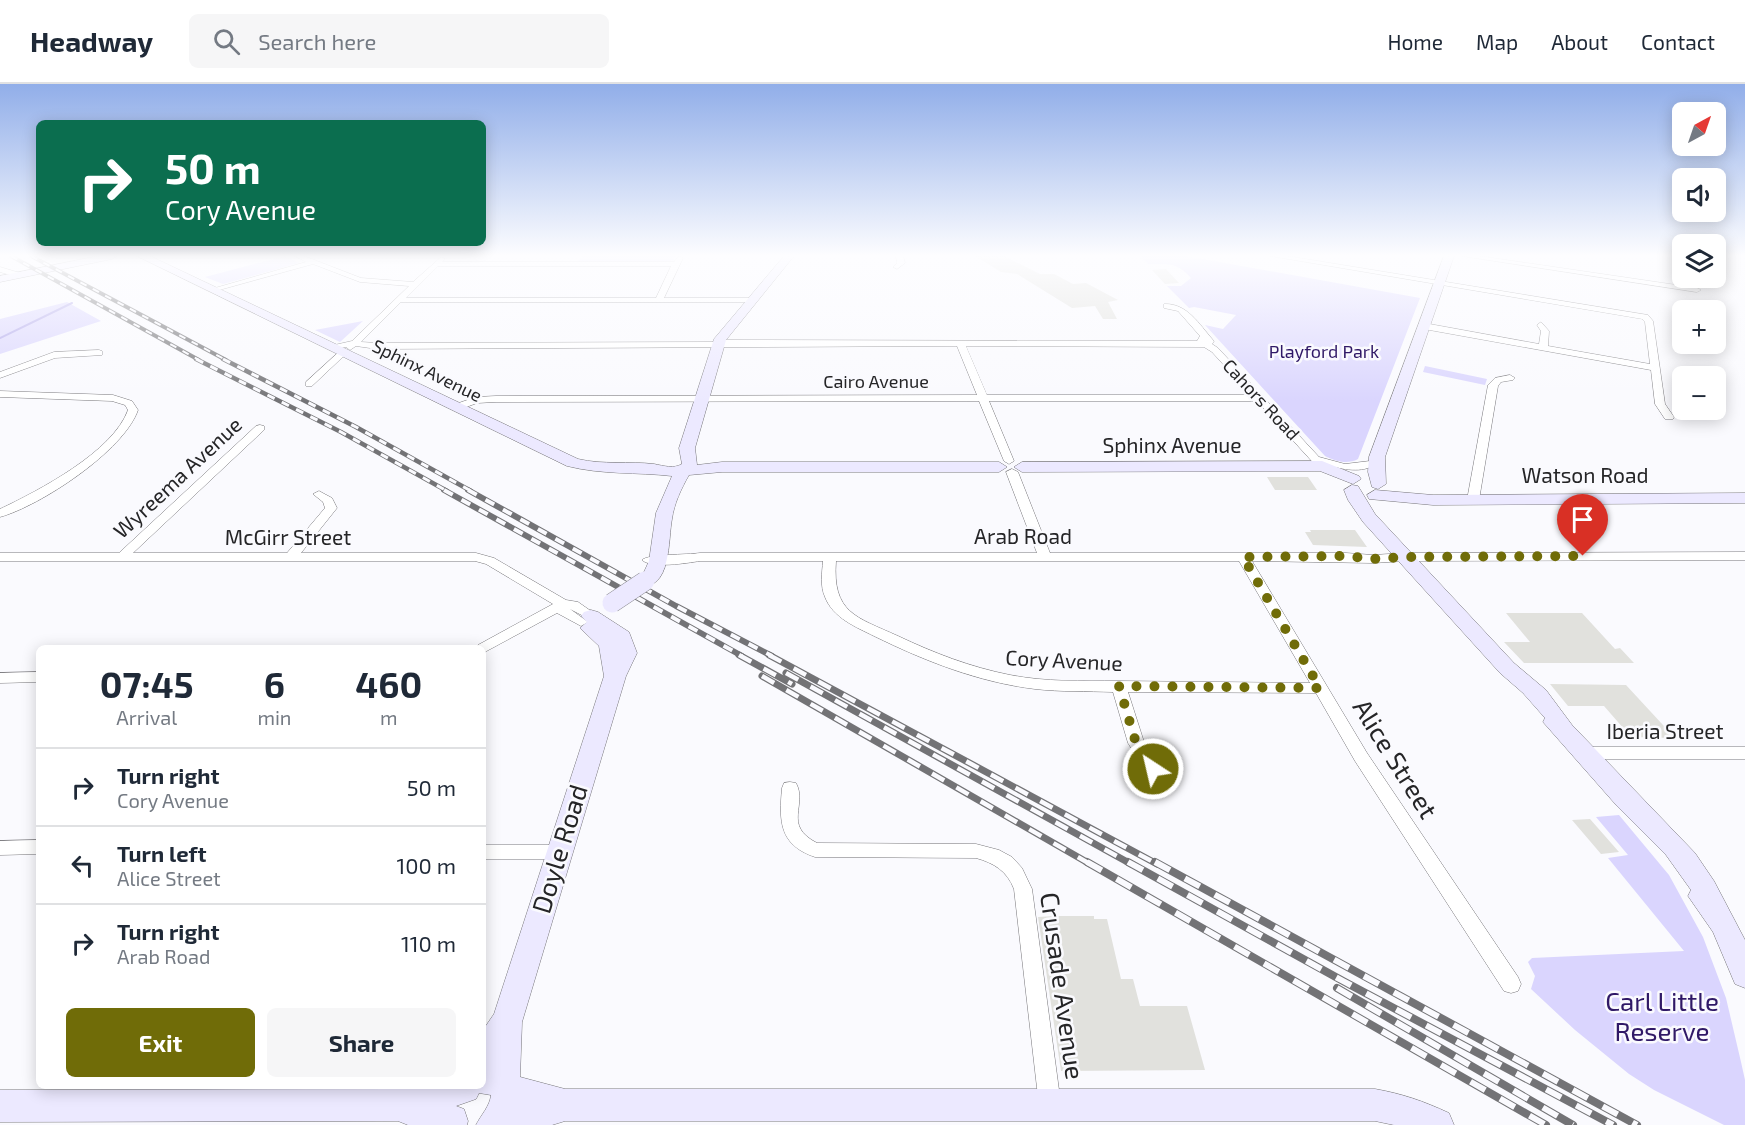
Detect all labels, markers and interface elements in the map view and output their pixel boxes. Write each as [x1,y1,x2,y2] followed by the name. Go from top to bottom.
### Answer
[189,14,609,68] search box
[30,24,153,58] text: Headway
[210,25,243,58] icon: search
[258,28,376,54] text: Search here
[1387,29,1443,54] text: Home
[1476,29,1518,54] text: Map
[1551,29,1608,54] text: About
[1641,29,1715,54] text: Contact
[1672,102,1726,156] north arrow
[1672,102,1726,420] map controls
[165,142,261,192] text: 50 m
[66,144,144,222] icon: right
[1672,168,1726,222] button: sound
[165,193,316,225] text: Cory Avenue
[1672,234,1726,288] button: layers
[1672,300,1726,354] button: +
[369,334,486,406] street label: Sphinx Avenue
[1269,340,1379,362] park label: Playford Park
[1219,354,1305,444] street label: Cahors Road
[1672,366,1726,420] button: −
[823,370,929,392] street label: Cairo Avenue
[108,411,246,543] street label: Wyreema Avenue
[1102,432,1242,457] street label: Sphinx Avenue
[1521,462,1649,487] street label: Watson Road
[1557,494,1608,556] pin
[1566,503,1599,536] icon: arrive
[974,523,1072,548] street label: Arab Road
[225,524,351,549] street label: McGirr Street
[1005,644,1123,675] street label: Cory Avenue
[100,662,194,705] text: 07:45
[264,662,285,705] text: 6
[355,662,422,705] text: 460
[1347,693,1445,824] street label: Alice Street
[116,705,177,729] text: Arrival
[257,705,291,729] text: min
[380,705,397,729] text: m
[1607,718,1723,743] street label: Iberia Street
[1121,737,1185,801] position arrow
[117,762,219,788] text: Turn right
[66,771,99,804] icon: right
[407,774,456,800] text: 50 m
[524,780,593,917] street label: Doyle Road
[117,788,229,812] text: Cory Avenue
[117,840,206,866] text: Turn left
[66,849,99,882] icon: left
[397,852,456,878] text: 100 m
[117,866,221,890] text: Alice Street
[1035,890,1092,1081] street label: Crusade Avenue
[117,918,219,944] text: Turn right
[66,927,99,960] icon: right
[401,930,456,956] text: 110 m
[117,944,210,968] text: Arab Road
[1605,985,1719,1046] park label: Carl Little Reserve
[66,1008,255,1077] button: Exit
[267,1008,456,1077] button: Share

